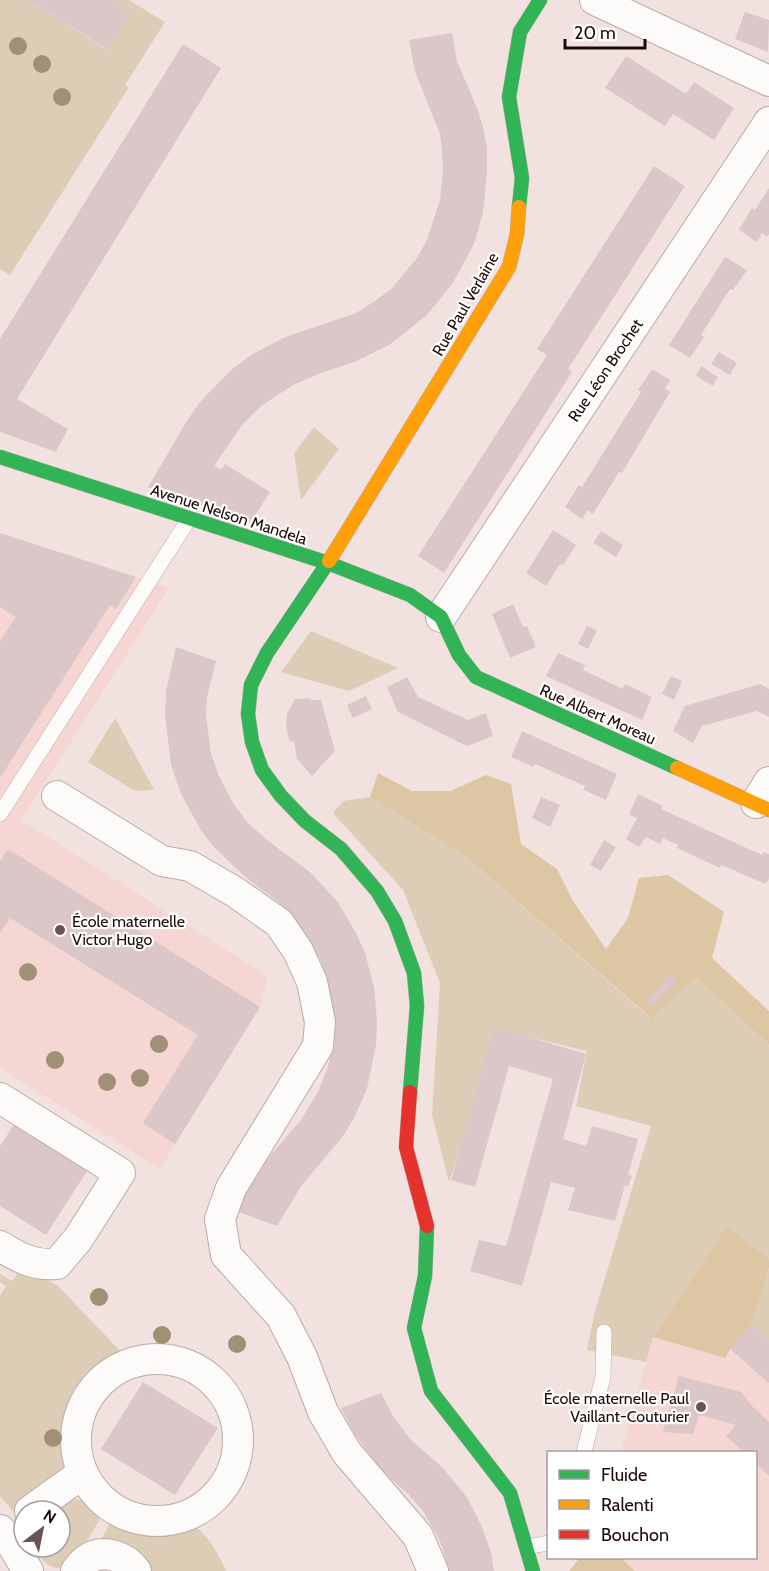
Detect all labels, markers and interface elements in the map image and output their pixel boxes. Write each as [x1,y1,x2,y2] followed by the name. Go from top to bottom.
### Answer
[565,12,644,50] scale bar
[574,22,616,44] text: 20 m
[428,249,503,359] street label: Rue Paul Verlaine
[564,315,647,425] street label: Rue Léon Brochet
[148,480,310,549] street label: Avenue Nelson Mandela
[537,680,659,749] street label: Rue Albert Moreau
[72,912,185,949] place label: École maternelle Victor Hugo
[53,923,67,937] marker: École maternelle Victor Hugo
[544,1389,690,1426] place label: École maternelle Paul Vaillant-Couturier
[694,1400,708,1414] marker: École maternelle Paul Vaillant-Couturier
[547,1451,757,1559] legend
[601,1464,647,1486] text: Fluide
[601,1494,654,1516] text: Ralenti
[12,1499,72,1559] north arrow
[40,1506,60,1528] text: N
[601,1524,669,1546] text: Bouchon

